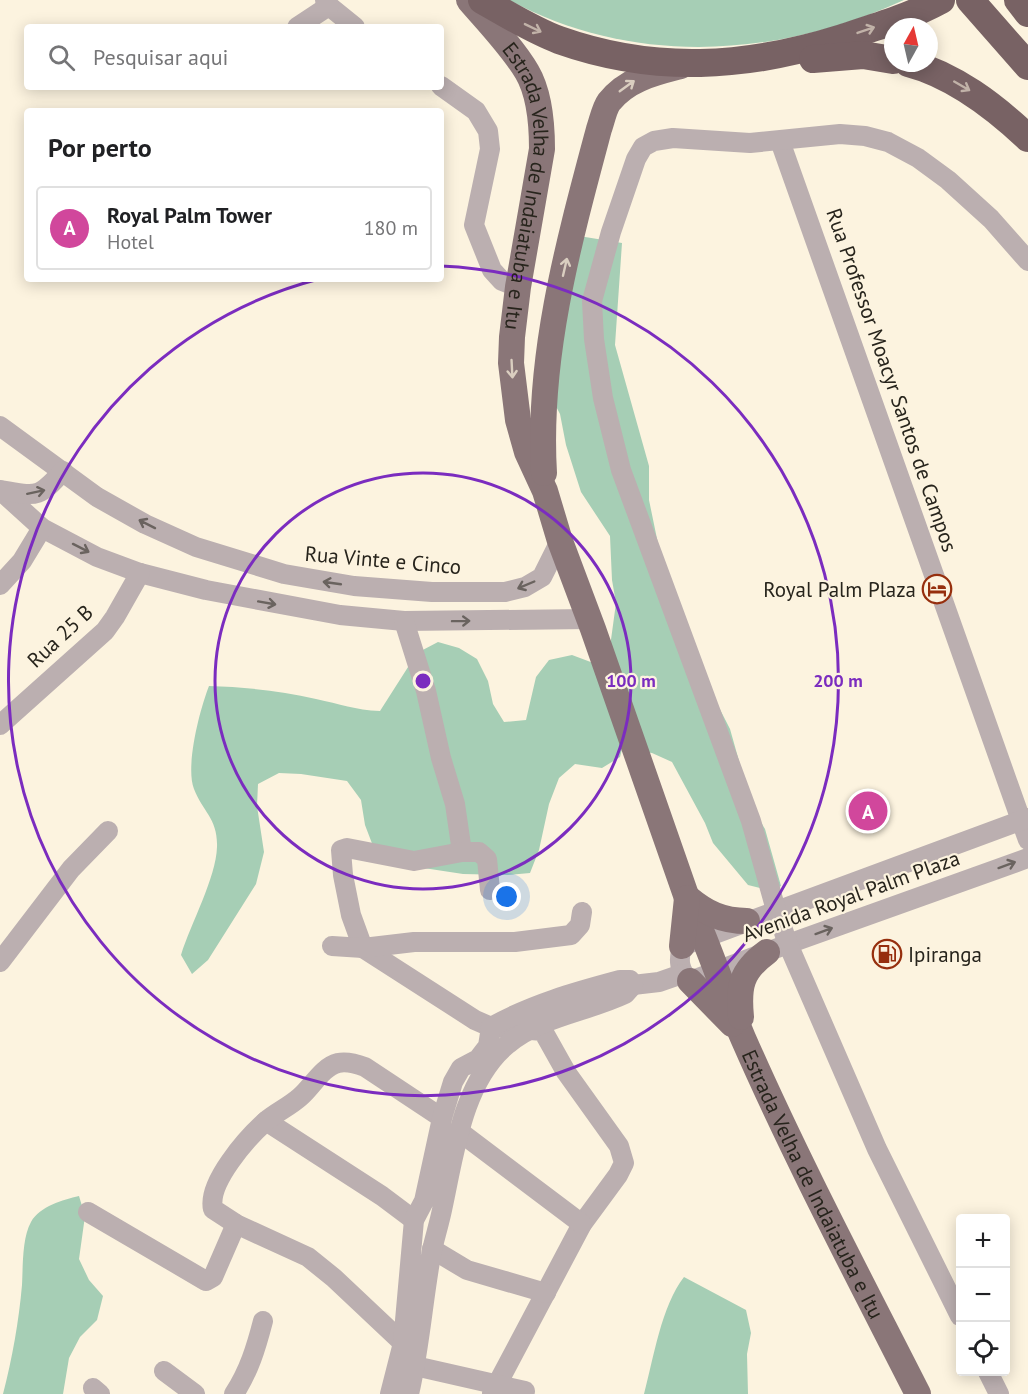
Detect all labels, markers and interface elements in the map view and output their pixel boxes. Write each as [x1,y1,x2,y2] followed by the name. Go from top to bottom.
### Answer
[884,18,938,72] north arrow
[524,22,542,34] one-way arrow
[24,24,444,90] search box
[856,24,875,35] one-way arrow
[497,36,556,331] text: Estrada Velha de Indaiatuba e Itu
[488,40,524,338] street label: Estrada Velha de Indaiatuba e Itu
[45,41,78,74] icon: search
[93,43,229,71] text: Pesquisar aqui
[619,80,635,93] one-way arrow
[953,81,970,93] one-way arrow
[48,131,152,164] text: Por perto
[107,201,272,229] text: Royal Palm Tower
[820,205,964,555] street label: Rua Professor Moacyr Santos de Campos
[63,215,76,241] text: A
[364,215,418,241] text: 180 m
[107,229,154,255] text: Hotel
[559,258,571,277] one-way arrow
[507,359,518,378] one-way arrow
[26,486,45,497] one-way arrow
[139,518,157,530] one-way arrow
[304,540,462,580] street label: Rua Vinte e Cinco
[71,543,89,554] one-way arrow
[921,573,953,605] hotel icon: Royal Palm Plaza
[763,576,916,603] place label: Royal Palm Plaza
[323,577,343,588] one-way arrow
[517,580,535,592] one-way arrow
[257,597,276,608] one-way arrow
[21,599,99,673] street label: Rua 25 B
[450,615,470,626] one-way arrow
[606,669,656,692] text: 100 m
[813,669,863,692] text: 200 m
[413,671,433,691] centre of rings
[848,788,888,834] pin: A
[739,844,963,948] street label: Avenida Royal Palm Plaza
[998,859,1016,870] one-way arrow
[492,882,521,911] your location
[814,924,833,935] one-way arrow
[871,938,903,970] fuel station icon: Ipiranga
[908,941,982,968] place label: Ipiranga
[736,1045,891,1323] street label: Estrada Velha de Indaiatuba e Itu
[956,1214,1010,1376] map controls
[956,1214,1010,1268] button: +
[956,1268,1010,1322] button: −
[956,1322,1010,1376] button: locate

